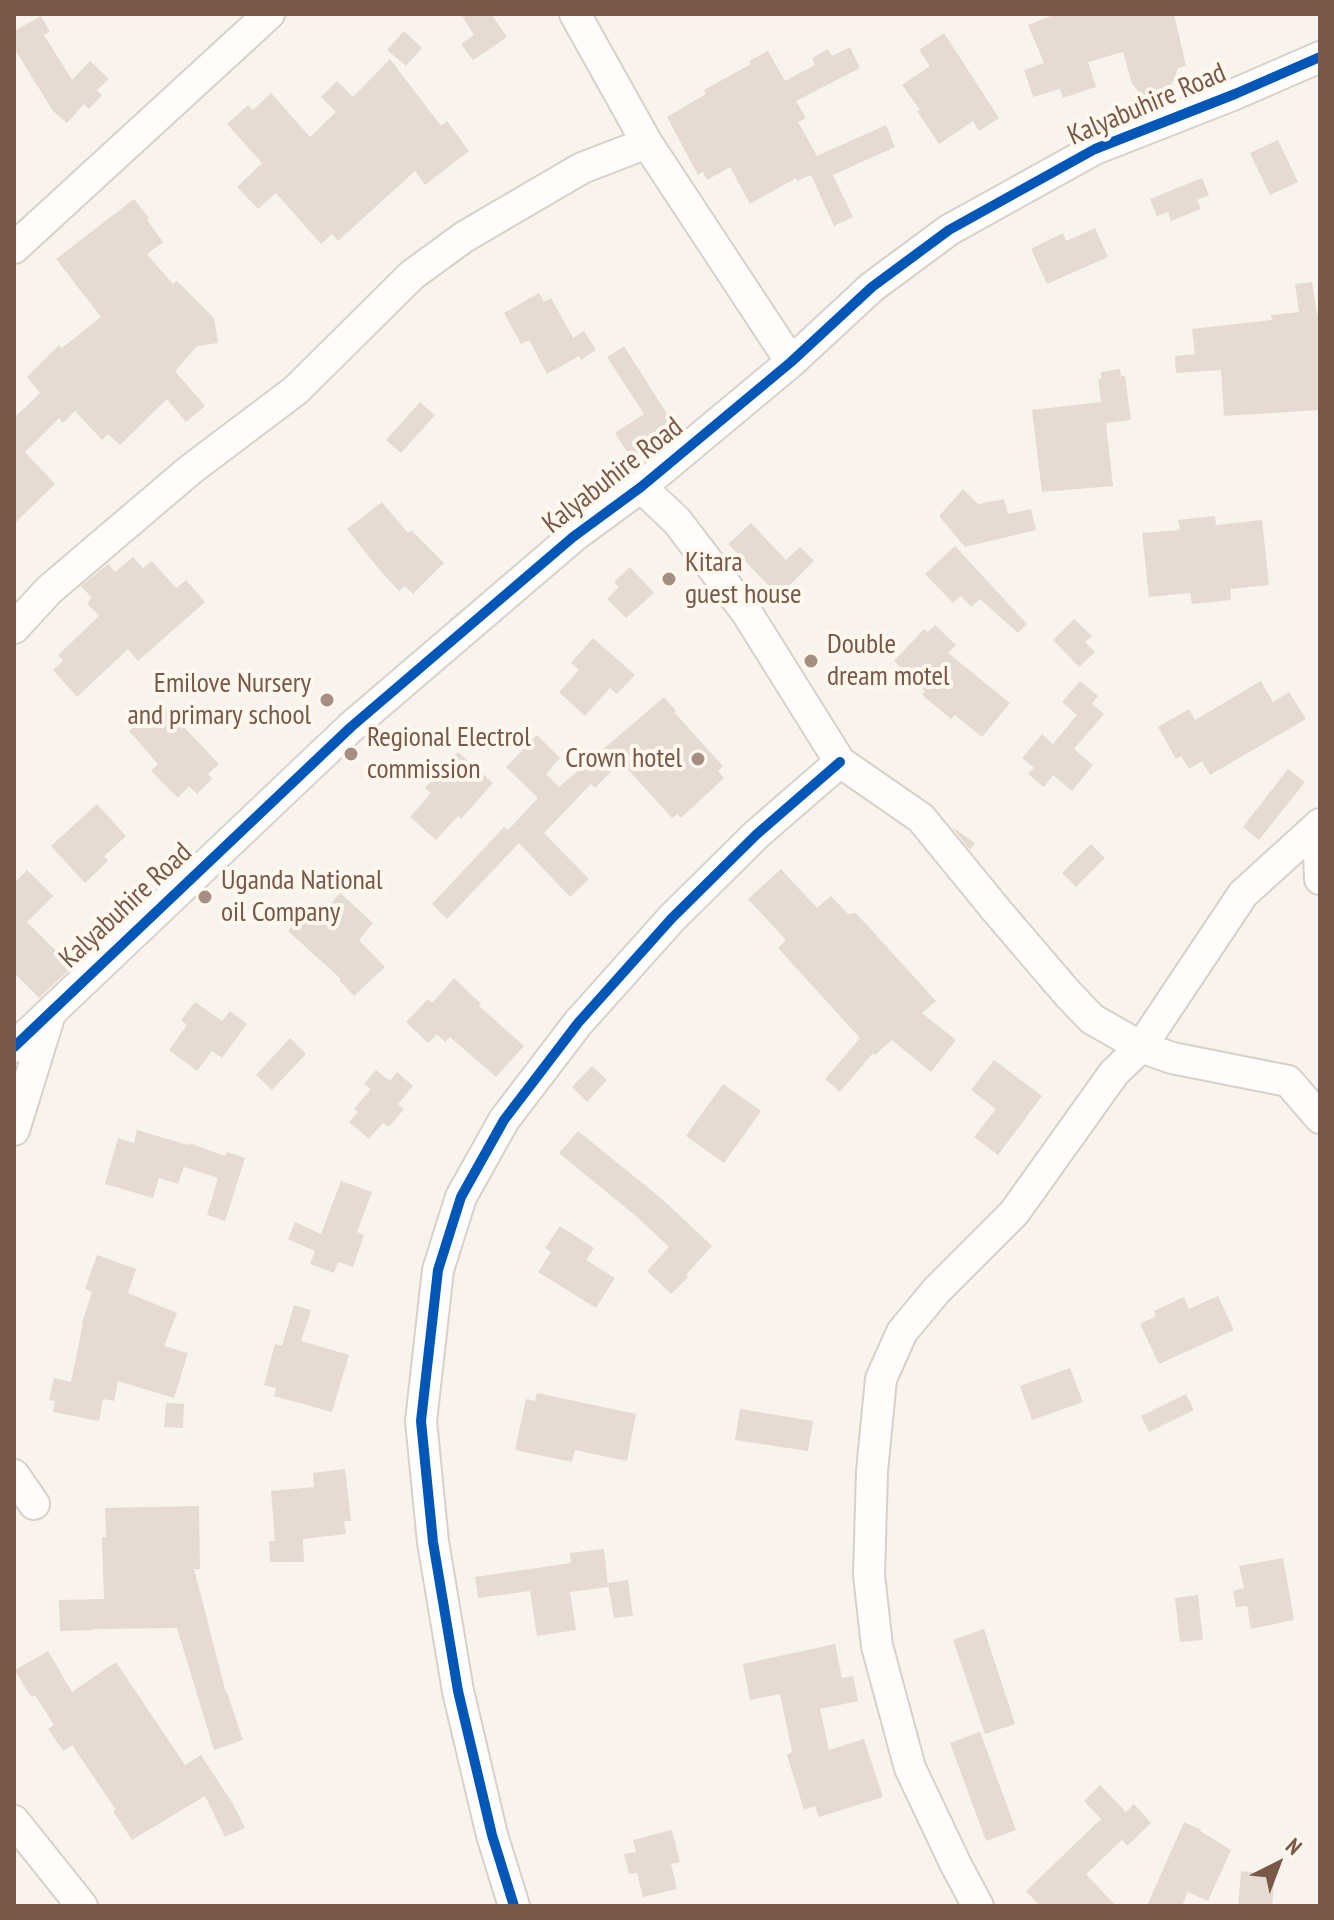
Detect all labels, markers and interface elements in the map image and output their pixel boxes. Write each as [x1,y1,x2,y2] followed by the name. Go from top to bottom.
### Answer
[1063,57,1231,153] street label: Kalyabuhire Road
[536,411,690,541] street label: Kalyabuhire Road
[685,546,802,612] place label: Kitara guest house
[660,570,678,588] marker: Kitara guest house
[827,628,950,694] place label: Double dream motel
[802,652,820,670] marker: Double dream motel
[127,667,311,733] place label: Emilove Nursery and primary school
[318,691,336,709] marker: Emilove Nursery and primary school
[367,721,531,787] place label: Regional Electrol commission
[565,742,682,776] place label: Crown hotel
[342,745,360,763] marker: Regional Electrol commission
[689,750,707,768] marker: Crown hotel
[53,836,199,976] street label: Kalyabuhire Road
[221,864,383,930] place label: Uganda National oil Company
[196,888,214,906] marker: Uganda National oil Company
[1238,1824,1318,1904] north arrow
[1280,1832,1308,1861] text: N

